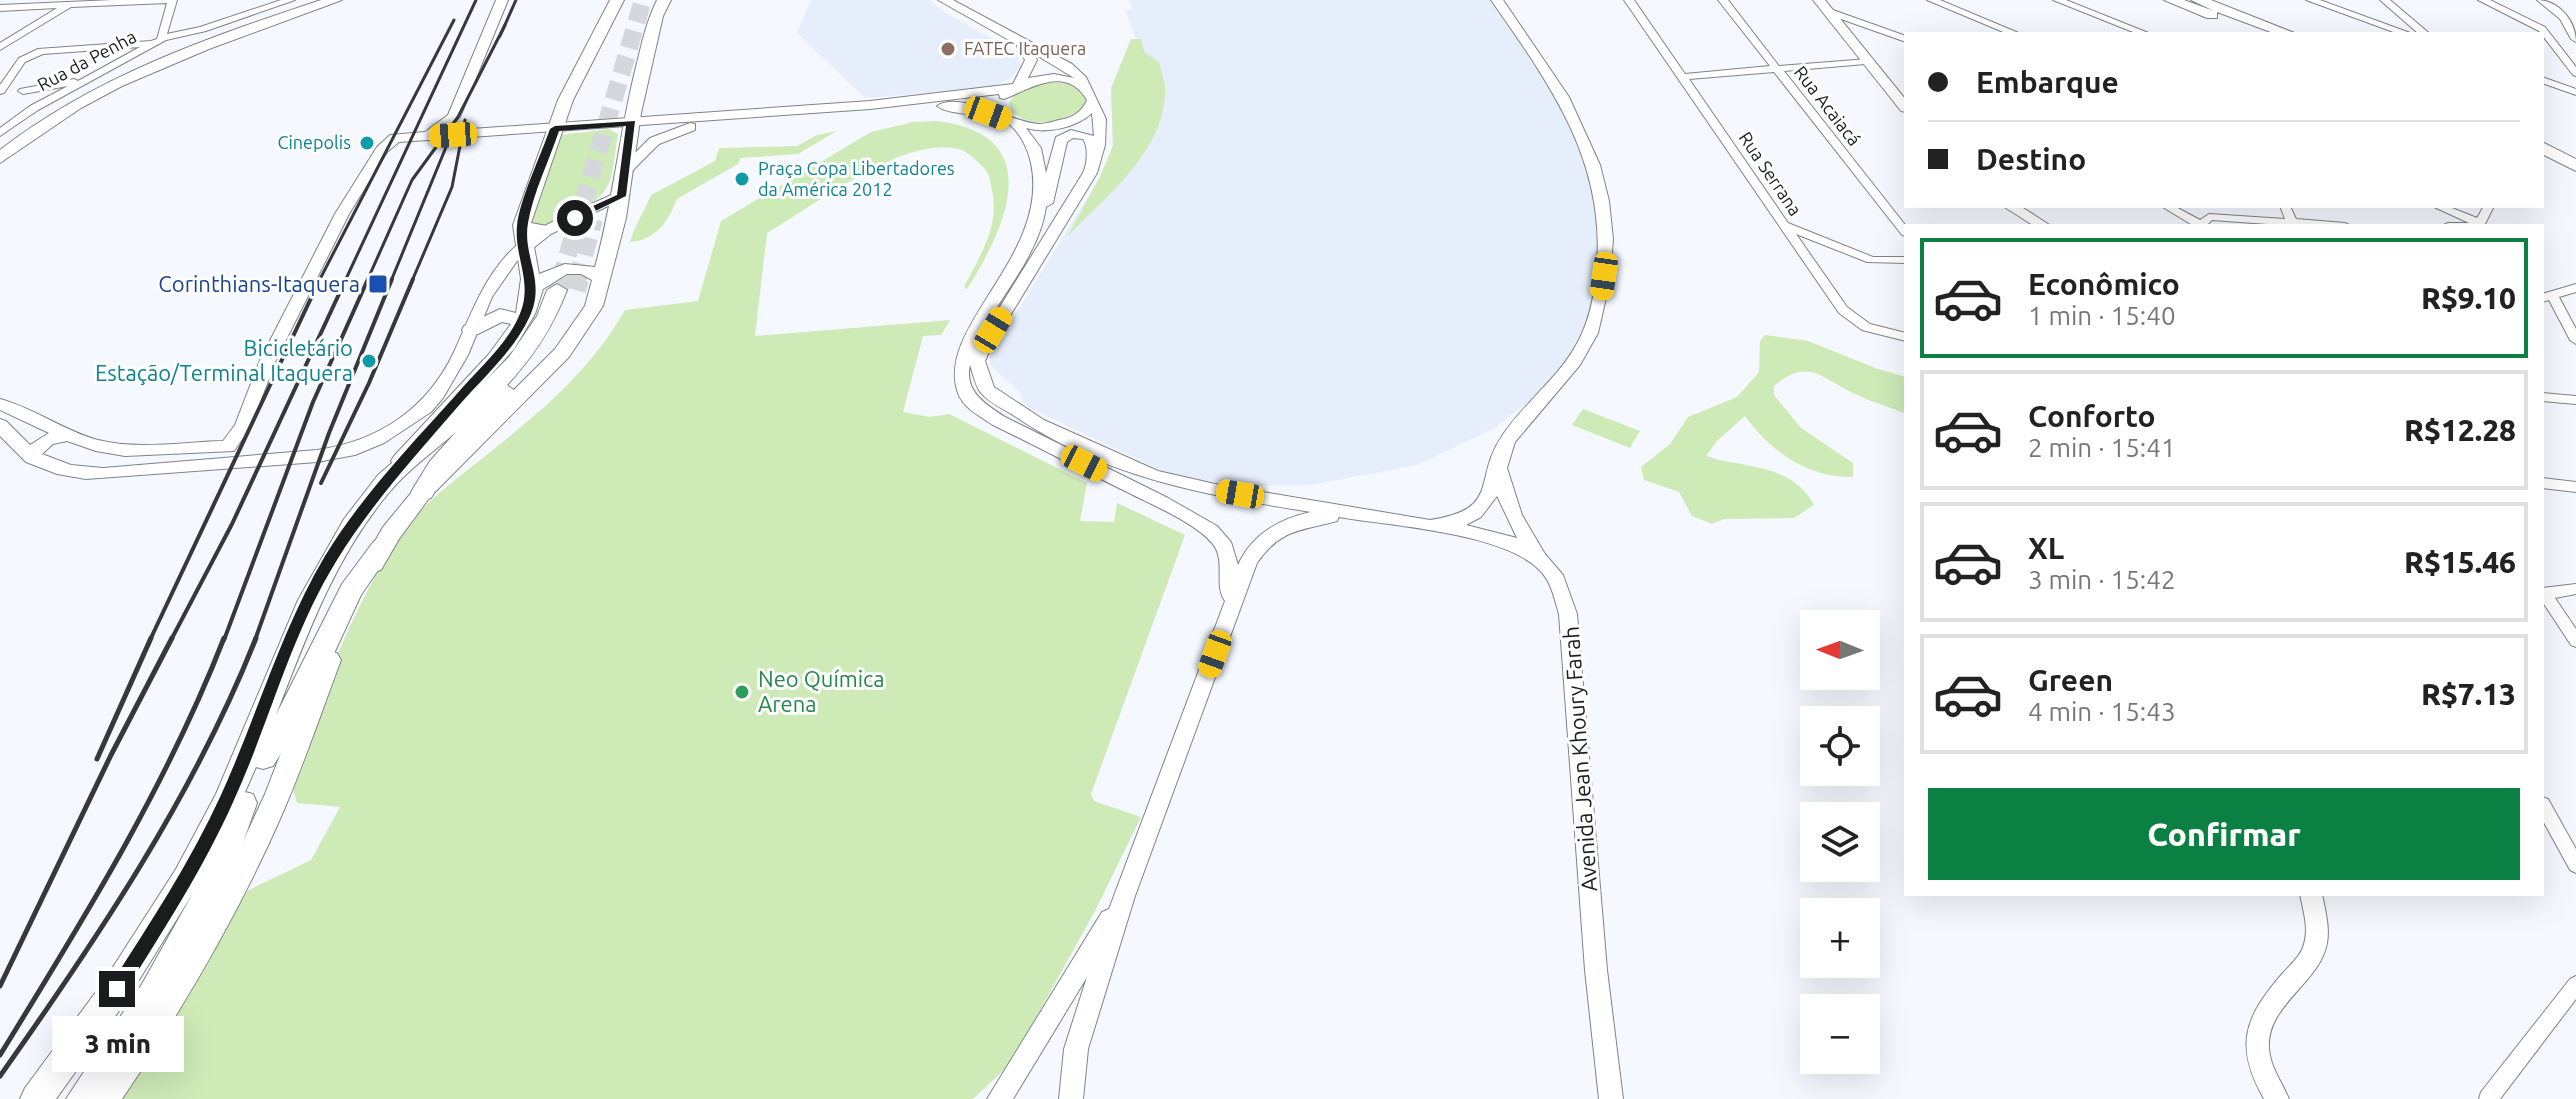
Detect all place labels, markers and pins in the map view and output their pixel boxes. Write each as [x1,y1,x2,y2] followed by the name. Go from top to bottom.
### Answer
[964,38,1086,58] place label: FATEC Itaquera
[939,40,957,58] marker: FATEC Itaquera
[277,132,351,152] place label: Cinepolis
[358,134,376,152] marker: Cinepolis
[758,158,955,199] place label: Praça Copa Libertadores da América 2012
[733,170,751,188] marker: Praça Copa Libertadores da América 2012
[158,271,360,296] place label: Corinthians-Itaquera
[367,273,389,295] marker: Corinthians-Itaquera
[95,335,353,385] place label: Bicicletário Estação/Terminal Itaquera
[360,352,378,370] marker: Bicicletário Estação/Terminal Itaquera
[758,666,885,716] place label: Neo Química Arena
[733,683,751,701] marker: Neo Química Arena

